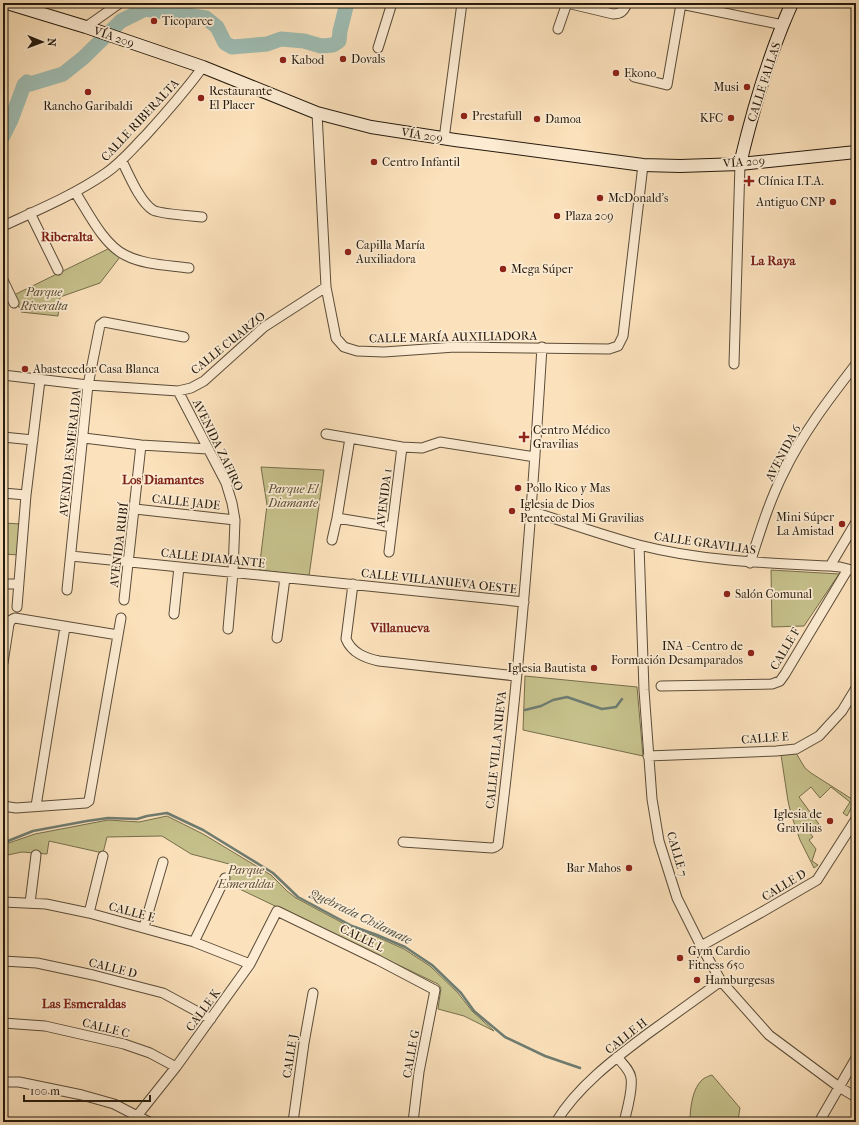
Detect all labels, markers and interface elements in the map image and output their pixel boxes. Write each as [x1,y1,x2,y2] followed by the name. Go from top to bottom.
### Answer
[162,14,213,28] place label: Ticoparce
[149,16,159,26] marker: Ticoparce
[22,22,62,62] north arrow
[91,22,136,50] street label: VÍA 209
[45,38,58,47] text: N
[745,40,783,124] street label: CALLE FALLAS
[351,52,386,66] place label: Dovals
[291,53,325,67] place label: Kabod
[338,54,348,64] marker: Dovals
[278,55,288,65] marker: Kabod
[624,66,656,80] place label: Ekono
[611,68,621,78] marker: Ekono
[98,76,182,164] street label: CALLE RIBERALTA
[713,80,739,94] place label: Musi
[742,82,752,92] marker: Musi
[209,84,272,112] place label: Restaurante El Placer
[83,87,93,97] marker: Rancho Garibaldi
[196,93,206,103] marker: Restaurante El Placer
[43,99,133,113] place label: Rancho Garibaldi
[472,109,523,123] place label: Prestafull
[459,111,469,121] marker: Prestafull
[700,111,723,125] place label: KFC
[545,112,582,126] place label: Damoa
[726,113,736,123] marker: KFC
[532,114,542,124] marker: Damoa
[399,124,444,145] street label: VÍA 209
[722,153,765,171] street label: VÍA 209
[382,155,461,169] place label: Centro Infantil
[369,157,379,167] marker: Centro Infantil
[758,174,824,188] place label: Clínica I.T.A.
[743,175,755,187] marker: Clínica I.T.A.
[608,191,669,205] place label: McDonald's
[595,193,605,203] marker: McDonald's
[755,195,825,209] place label: Antiguo CNP
[828,197,838,207] marker: Antiguo CNP
[565,209,614,223] place label: Plaza 209
[552,211,562,221] marker: Plaza 209
[41,229,94,244] district label: Riberalta
[355,238,426,266] place label: Capilla María Auxiliadora
[343,247,353,257] marker: Capilla María Auxiliadora
[751,253,796,269] district label: La Raya
[511,262,574,276] place label: Mega Súper
[498,264,508,274] marker: Mega Súper
[19,285,68,313] park label: Parque Riveralta
[188,309,268,377] street label: CALLE CUARZO
[369,328,537,345] street label: CALLE MARÍA AUXILIADORA
[32,362,160,376] place label: Abastecedor Casa Blanca
[20,364,30,374] marker: Abastecedor Casa Blanca
[56,389,84,518] street label: AVENIDA ESMERALDA
[189,396,246,493] street label: AVENIDA ZAFIRO
[762,422,804,484] street label: AVENIDA 6
[533,423,610,451] place label: Centro Médico Gravilias
[518,431,530,443] marker: Centro Médico Gravilias
[373,468,395,529] street label: AVENIDA 1
[122,472,204,487] district label: Los Diamantes
[526,481,611,495] place label: Pollo Rico y Mas
[267,482,320,510] park label: Parque El Diamante
[513,483,523,493] marker: Pollo Rico y Mas
[151,491,221,513] street label: CALLE JADE
[520,497,645,525] place label: Iglesia de Dios Pentecostal Mi Gravilias
[106,501,131,589] street label: AVENIDA RUBÍ
[507,506,517,516] marker: Iglesia de Dios Pentecostal Mi Gravilias
[776,510,835,538] place label: Mini Súper La Amistad
[837,519,847,529] marker: Mini Súper La Amistad
[653,529,757,557] street label: CALLE GRAVILIAS
[160,546,266,570] street label: CALLE DIAMANTE
[360,566,518,596] street label: CALLE VILLANUEVA OESTE
[735,587,813,601] place label: Salón Comunal
[722,589,732,599] marker: Salón Comunal
[370,620,430,635] district label: Villanueva
[767,625,803,673] street label: CALLE F
[611,639,744,667] place label: INA - Centro de Formación Desamparados
[746,648,756,658] marker: INA - Centro de Formación Desamparados
[508,661,586,675] place label: Iglesia Bautista
[589,663,599,673] marker: Iglesia Bautista
[483,690,509,810] street label: CALLE VILLA NUEVA
[741,729,789,747] street label: CALLE E
[773,807,823,835] place label: Iglesia de Gravilias
[825,816,835,826] marker: Iglesia de Gravilias
[664,830,690,878] street label: CALLE 7
[566,861,622,875] place label: Bar Mahos
[217,863,275,891] park label: Parque Esmeraldas
[624,863,634,873] marker: Bar Mahos
[759,866,809,904] street label: CALLE D
[306,884,415,948] water label: Quebrada Chilamate
[107,899,157,925] street label: CALLE E
[338,921,387,955] street label: CALLE L
[688,944,750,972] place label: Gym Cardio Fitness 650
[675,953,685,963] marker: Gym Cardio Fitness 650
[87,955,139,981] street label: CALLE D
[705,973,775,987] place label: Hamburgesas
[692,975,702,985] marker: Hamburgesas
[183,985,224,1034] street label: CALLE K
[42,996,126,1011] district label: Las Esmeraldas
[81,1015,131,1041] street label: CALLE C
[602,1015,650,1057] street label: CALLE H
[400,1028,422,1079] street label: CALLE G
[280,1032,300,1079] street label: CALLE J
[24,1077,150,1103] scale bar
[30,1084,60,1098] text: 100 m

